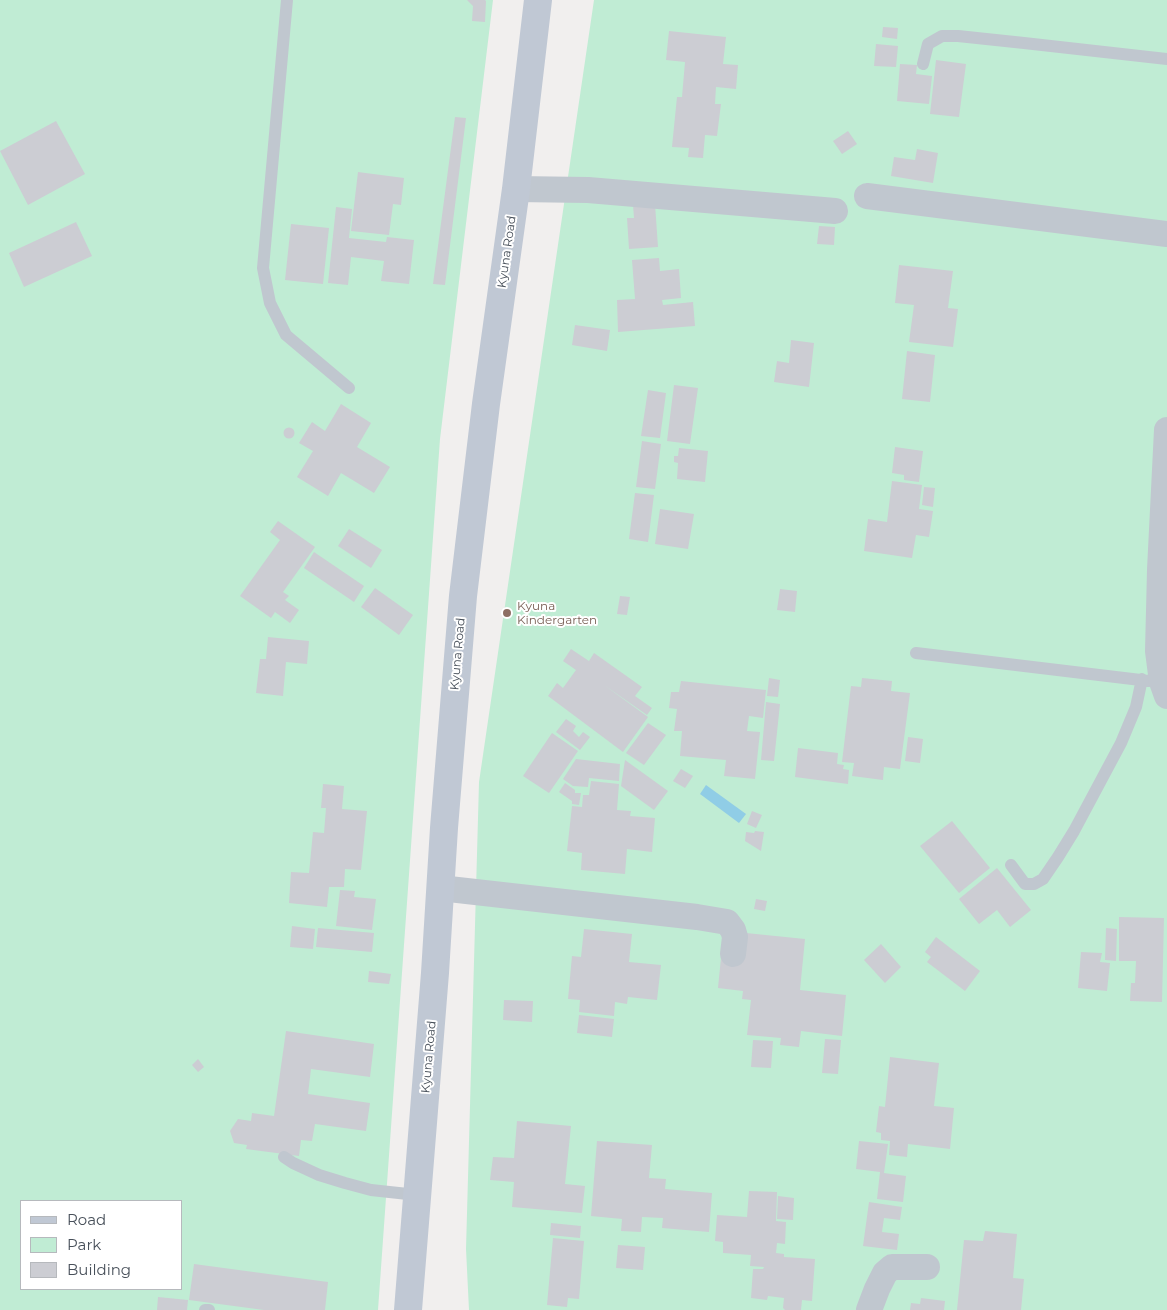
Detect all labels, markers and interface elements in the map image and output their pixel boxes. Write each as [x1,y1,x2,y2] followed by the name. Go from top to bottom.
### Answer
[495,215,519,289] street label: Kyuna Road
[517,599,597,627] place label: Kyuna Kindergarten
[501,607,513,619] marker: Kyuna Kindergarten
[448,617,468,691] street label: Kyuna Road
[419,1020,439,1094] street label: Kyuna Road
[20,1200,182,1290] legend
[67,1210,106,1229] text: Road
[67,1235,101,1254] text: Park
[67,1260,131,1279] text: Building

